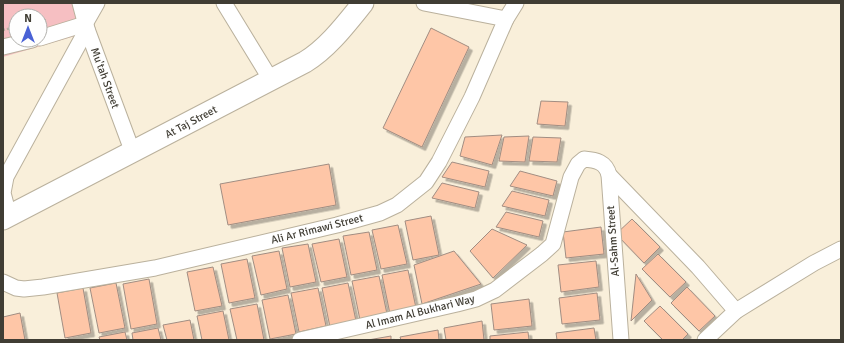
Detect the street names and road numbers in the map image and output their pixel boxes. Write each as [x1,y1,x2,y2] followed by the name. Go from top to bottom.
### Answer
[88,46,122,110] street label: Mu'tah Street
[163,103,219,141] street label: At Taj Street
[604,205,622,277] street label: Al-Sahm Street
[270,211,364,247] street label: Ali Ar Rimawi Street
[364,292,477,332] street label: Al Imam Al Bukhari Way

